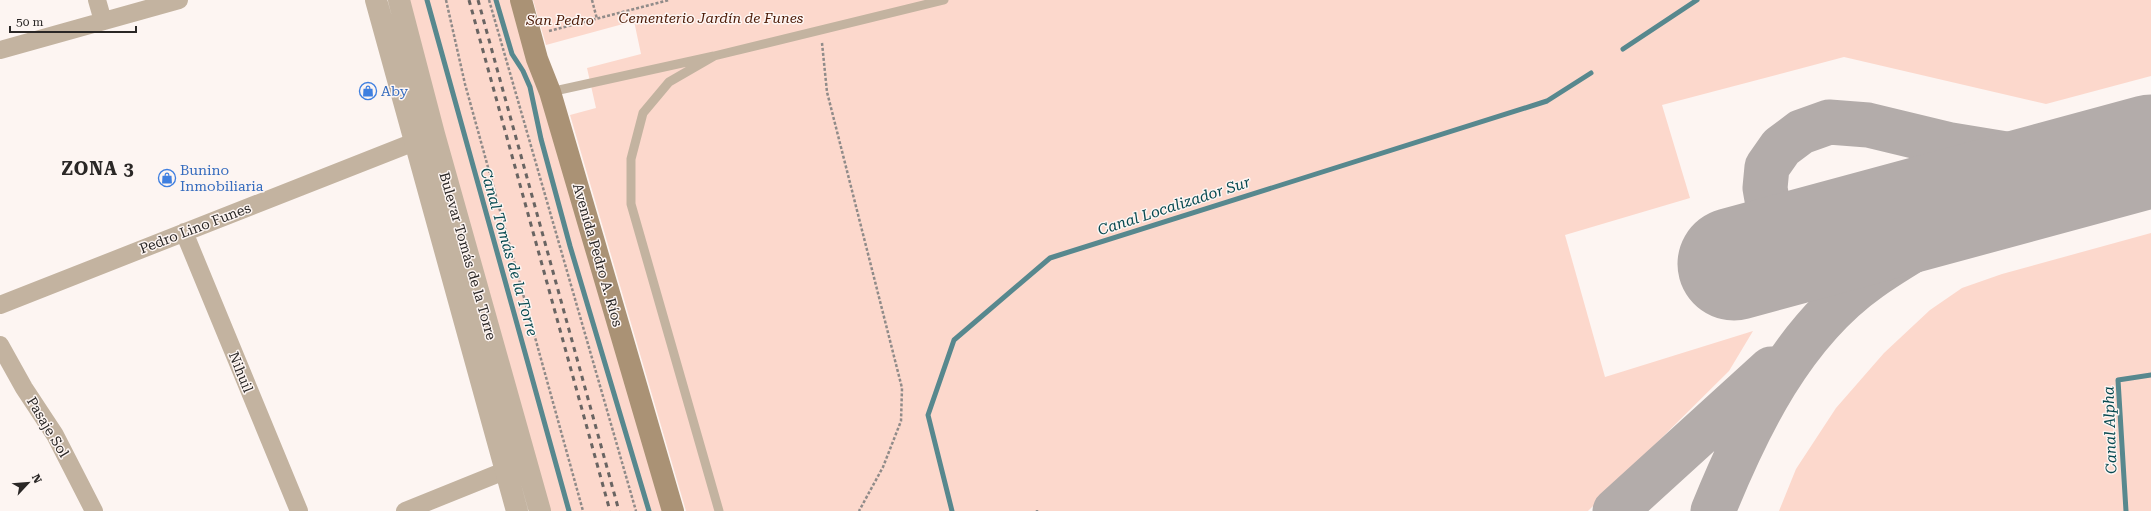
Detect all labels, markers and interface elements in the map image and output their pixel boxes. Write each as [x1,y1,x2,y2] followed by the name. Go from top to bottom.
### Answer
[10,8,136,34] scale bar
[619,10,804,26] park label: Cementerio Jardín de Funes
[525,12,594,28] park label: San Pedro
[16,15,43,29] text: 50 m
[358,81,378,101] shop icon: Aby
[381,83,409,99] place label: Aby
[61,158,135,179] district label: ZONA 3
[180,162,264,194] place label: Bunino Inmobiliaria
[476,166,542,339] water label: Canal Tomás de la Torre
[157,168,177,188] shop icon: Bunino Inmobiliaria
[436,170,500,342] street label: Bulevar Tomás de la Torre
[1095,173,1253,239] water label: Canal Localizador Sur
[570,181,626,329] street label: Avenida Pedro A. Ríos
[137,199,253,257] street label: Pedro Lino Funes
[226,349,257,395] street label: Nihuil
[2099,386,2121,474] water label: Canal Alpha
[24,394,73,461] street label: Pasaje Sol
[8,463,48,503] north arrow
[29,472,44,486] text: N

